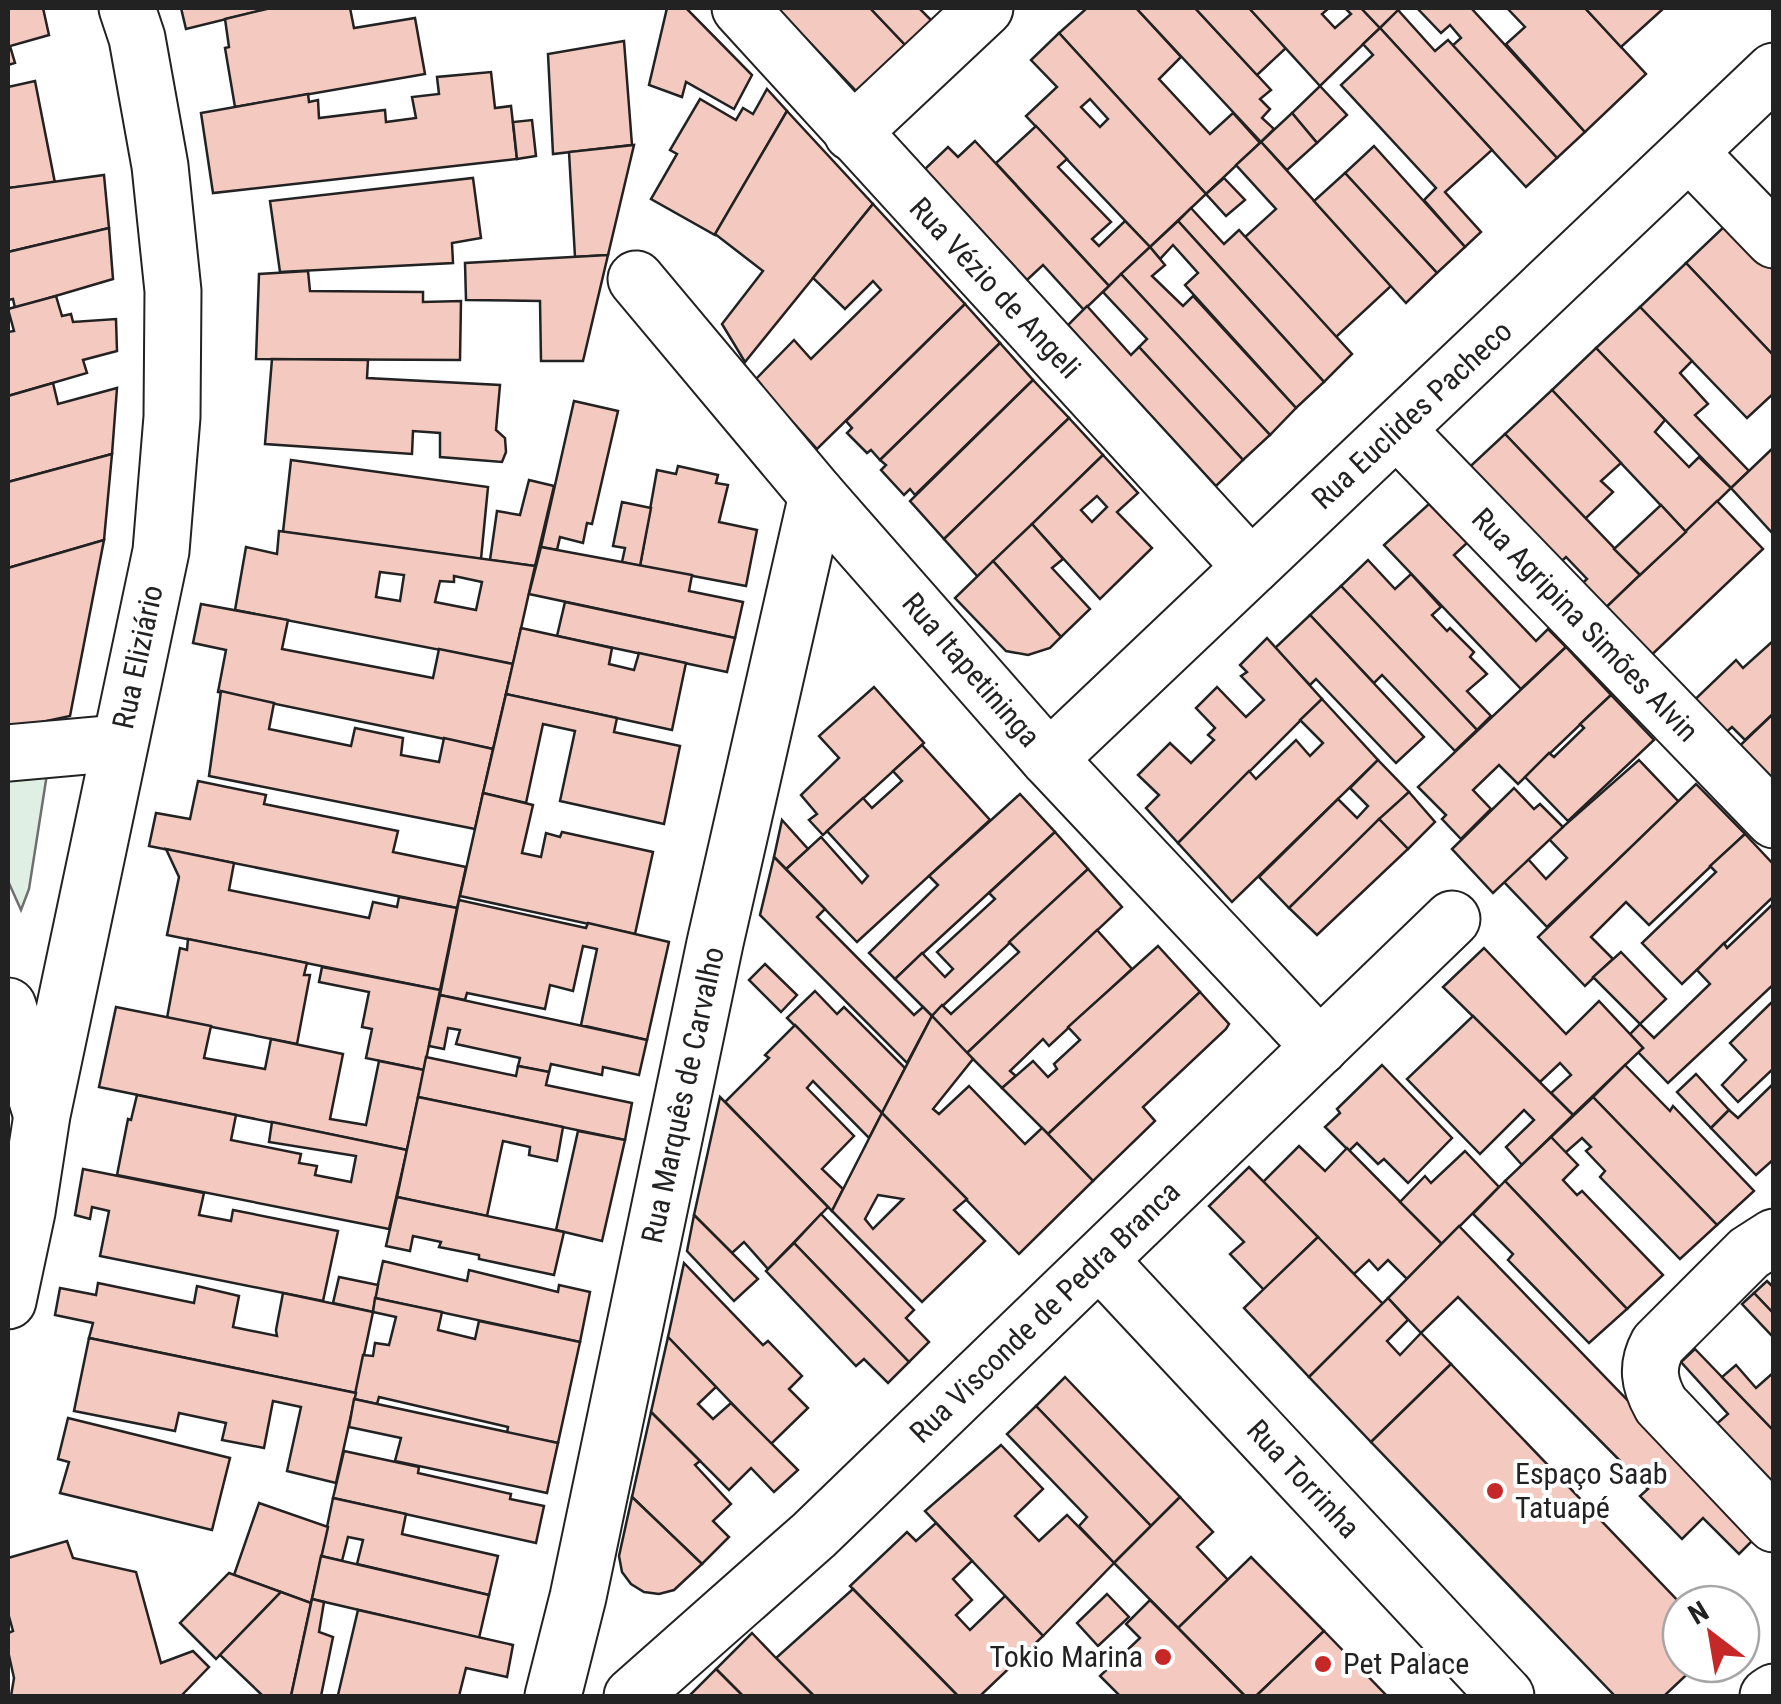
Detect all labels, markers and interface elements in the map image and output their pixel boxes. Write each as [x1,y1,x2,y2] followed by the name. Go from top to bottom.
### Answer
[903,190,1088,385] street label: Rua Vézio de Angeli
[1305,313,1519,516] street label: Rua Euclides Pacheco
[1465,501,1706,748] street label: Rua Agripina Simões Alvin
[105,582,170,732] street label: Rua Eliziário
[895,586,1048,754] street label: Rua Itapetininga
[634,944,731,1246] street label: Rua Marquês de Carvalho
[903,1174,1187,1450] street label: Rua Visconde de Pedra Branca
[1240,1412,1367,1545] street label: Rua Torrinha
[1515,1456,1668,1525] place label: Espaço Saab Tatuapé
[1484,1480,1506,1502] marker: Espaço Saab Tatuapé
[1661,1584,1761,1684] north arrow
[1683,1594,1714,1632] text: N
[989,1639,1143,1674] place label: Tokio Marina
[1152,1646,1174,1668] marker: Tokio Marina
[1343,1646,1469,1681] place label: Pet Palace
[1312,1653,1334,1675] marker: Pet Palace

